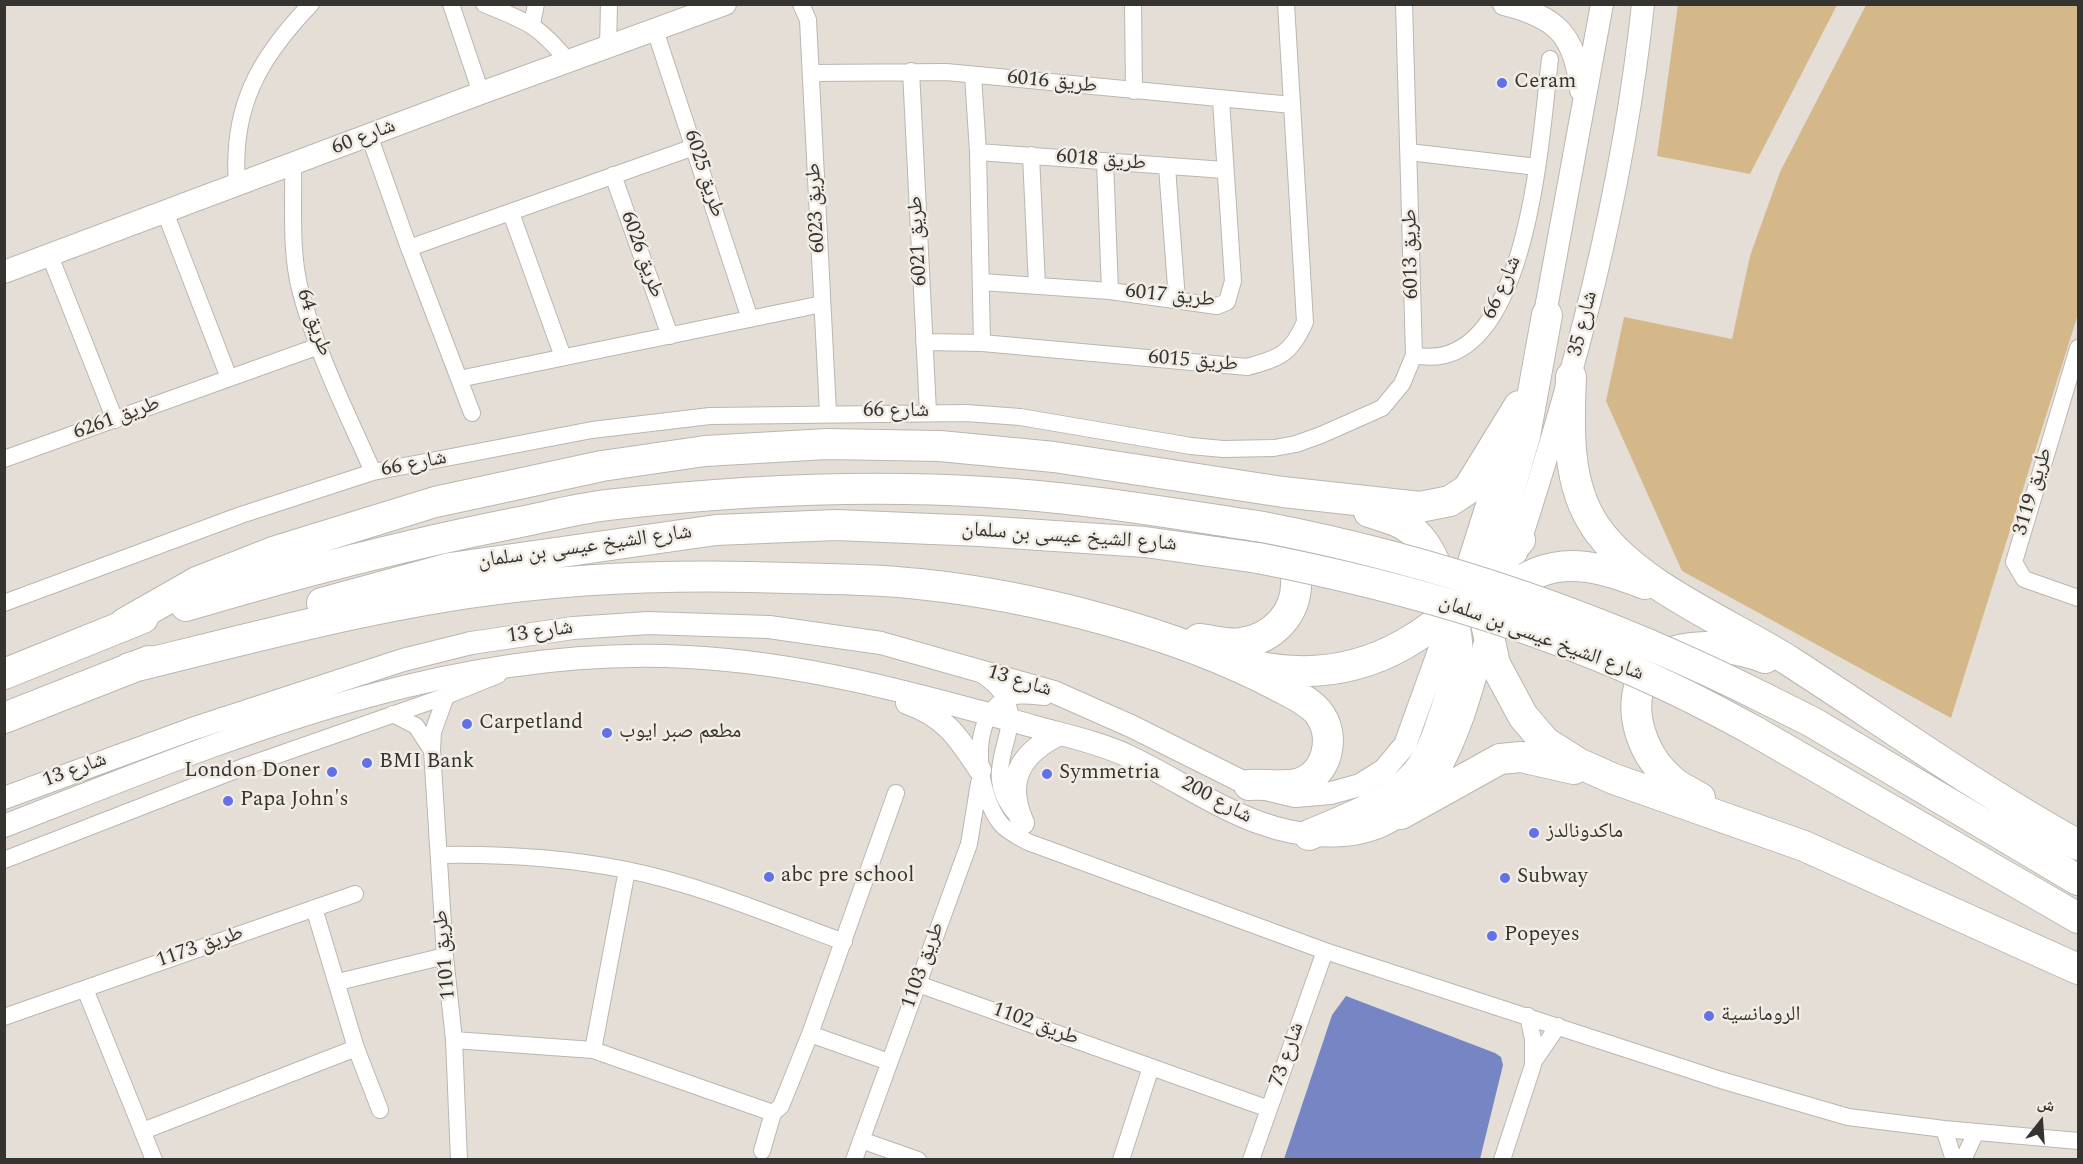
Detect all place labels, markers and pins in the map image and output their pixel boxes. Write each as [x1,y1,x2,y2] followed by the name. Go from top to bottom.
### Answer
[1514,70,1576,96] place label: Ceram
[1495,76,1509,90] marker: Ceram
[479,711,583,737] place label: Carpetland
[460,717,474,731] marker: Carpetland
[619,720,741,746] place label: مطعم صبر ايوب
[600,726,614,740] marker: مطعم صبر ايوب
[379,750,474,776] place label: BMI Bank
[360,756,374,770] marker: BMI Bank
[184,759,320,785] place label: London Doner
[1059,761,1160,787] place label: Symmetria
[325,765,339,779] marker: London Doner
[1040,767,1054,781] marker: Symmetria
[240,788,349,814] place label: Papa John's
[221,794,235,808] marker: Papa John's
[1546,820,1623,846] place label: ماكدونالدز
[1527,826,1541,840] marker: ماكدونالدز
[781,864,914,890] place label: abc pre school
[1517,865,1588,891] place label: Subway
[762,870,776,884] marker: abc pre school
[1498,871,1512,885] marker: Subway
[1504,923,1580,949] place label: Popeyes
[1485,929,1499,943] marker: Popeyes
[1721,1003,1800,1029] place label: الرومانسية
[1702,1009,1716,1023] marker: الرومانسية

